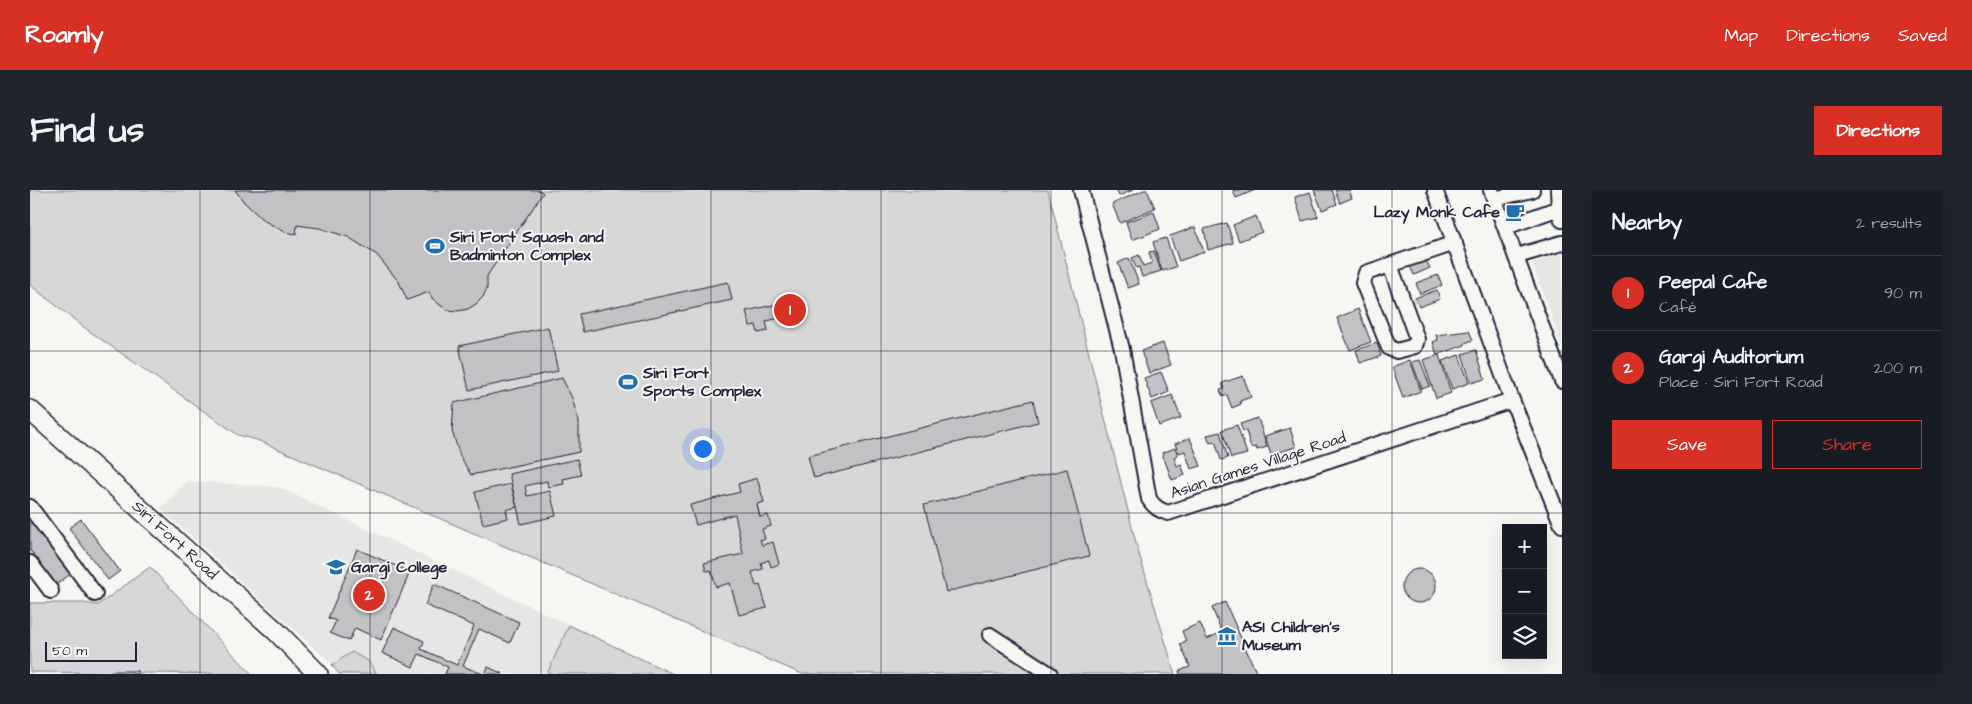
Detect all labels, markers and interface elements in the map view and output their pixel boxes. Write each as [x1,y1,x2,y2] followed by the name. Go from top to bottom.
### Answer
[25,18,103,52] text: Roamly
[1724,23,1758,48] text: Map
[1786,23,1870,48] text: Directions
[1898,23,1947,48] text: Saved
[30,106,144,155] text: Find us
[1814,106,1942,155] button: Directions
[1374,201,1500,224] place label: Lazy Monk Cafe
[1504,201,1526,223] cafe icon: Lazy Monk Cafe
[1612,208,1682,237] text: Nearby
[1856,212,1922,234] text: 2 results
[449,226,604,266] place label: Siri Fort Squash and Badminton Complex
[424,235,446,257] sports icon: Siri Fort Squash and Badminton Complex
[1659,269,1767,296] text: Peepal Cafe
[1627,282,1629,304] text: 1
[1884,282,1922,304] text: 90 m
[774,291,806,329] pin: 1
[1659,296,1697,318] text: Café
[1659,344,1803,371] text: Gargi Auditorium
[1623,357,1633,379] text: 2
[1874,357,1922,379] text: 200 m
[642,362,762,402] place label: Siri Fort Sports Complex
[617,371,639,393] sports icon: Siri Fort Sports Complex
[1659,371,1823,393] text: Place · Siri Fort Road
[1612,420,1762,469] button: Save
[1772,420,1922,469] button: Share
[1167,426,1349,505] street label: Asian Games Village Road
[690,436,716,462] your location
[127,495,223,585] street label: Siri Fort Road
[1502,524,1547,659] map controls
[1502,524,1547,569] button: +
[325,556,347,578] school or university icon: Gargi College
[351,556,447,580] place label: Gargi College
[1502,569,1547,614] button: −
[353,576,385,614] pin: 2
[1502,614,1547,659] button: layers
[1242,616,1340,656] place label: ASI Children's Museum
[1216,625,1238,647] museum icon: ASI Children's Museum
[45,639,138,662] scale bar
[52,641,87,661] text: 50 m

